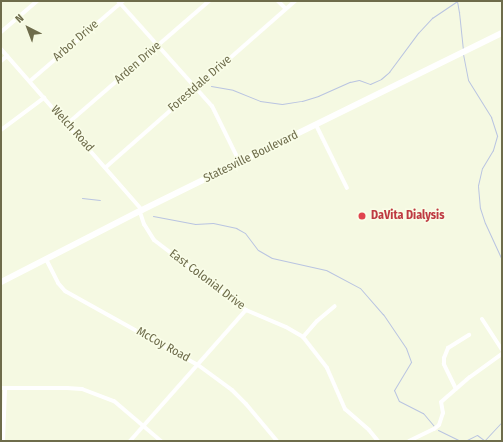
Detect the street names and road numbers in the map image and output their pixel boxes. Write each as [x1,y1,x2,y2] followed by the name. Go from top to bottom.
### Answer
[50,17,102,65] street label: Arbor Drive
[112,39,164,87] street label: Arden Drive
[165,53,235,115] street label: Forestdale Drive
[48,103,96,155] street label: Welch Road
[201,128,301,186] street label: Statesville Boulevard
[166,247,248,313] street label: East Colonial Drive
[134,324,192,366] street label: McCoy Road

